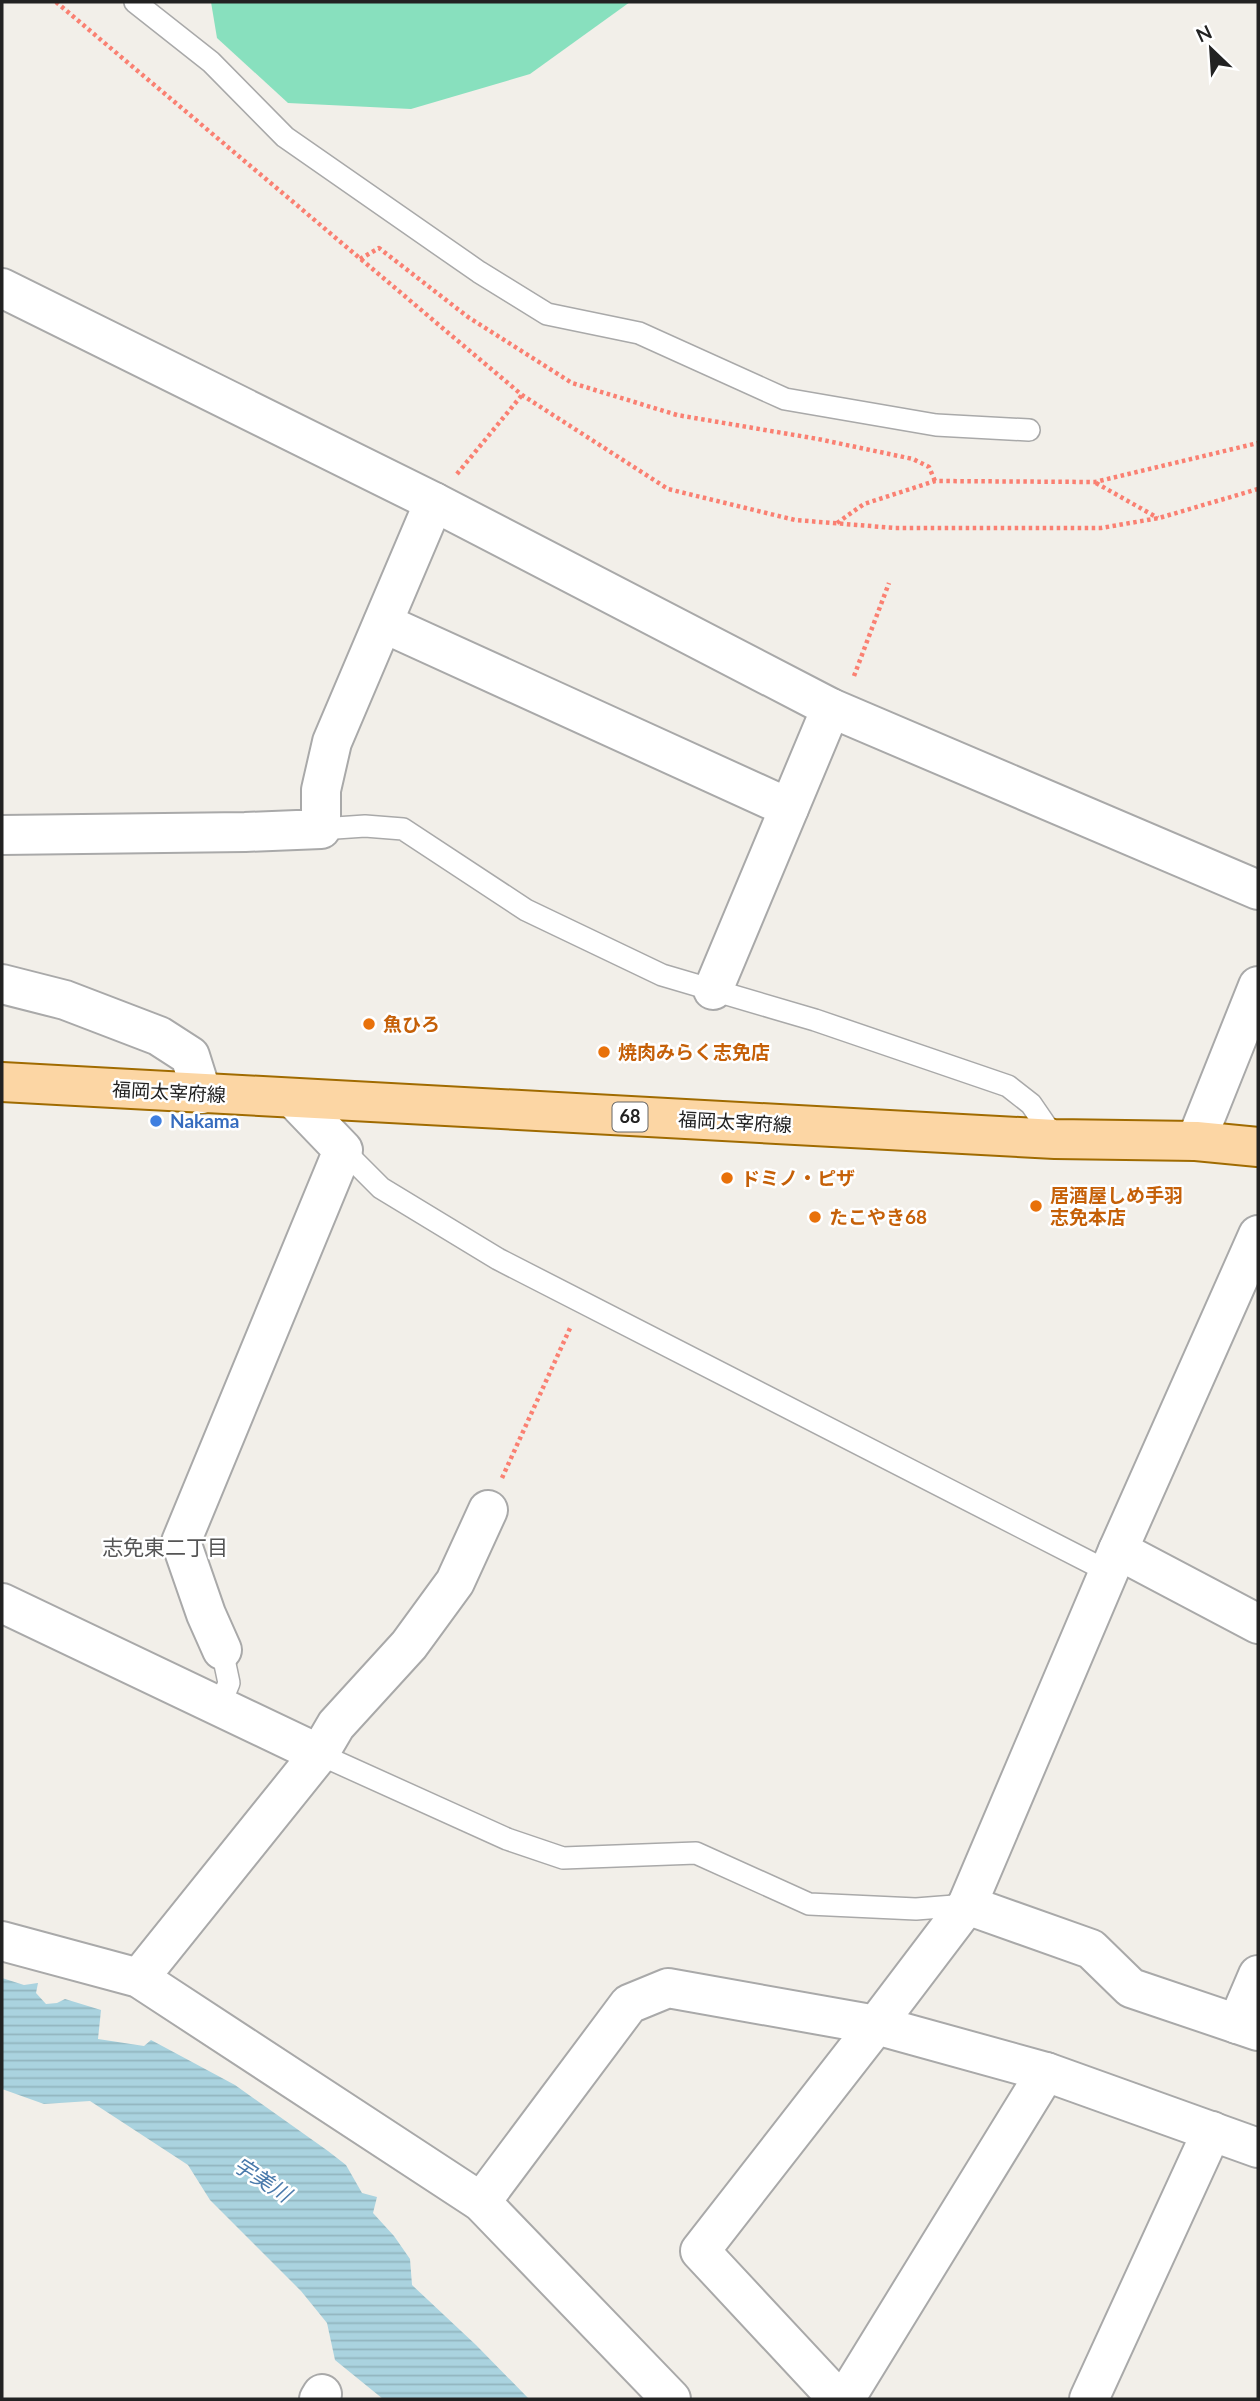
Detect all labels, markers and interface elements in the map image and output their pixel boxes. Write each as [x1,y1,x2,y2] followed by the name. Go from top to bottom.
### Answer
[1176,14,1246,84] north arrow
[1192,20,1215,47] text: N
[383,1012,440,1035] place label: 魚ひろ
[361,1016,377,1032] marker: 魚ひろ
[618,1040,770,1063] place label: 焼肉みらく志免店
[596,1044,612,1060] marker: 焼肉みらく志免店
[111,1077,227,1106] street label: 福岡太宰府線
[612,1102,648,1132] road number: 68
[677,1107,793,1136] street label: 福岡太宰府線
[170,1109,239,1132] place label: Nakama
[148,1113,164,1129] marker: Nakama
[741,1166,855,1189] place label: ドミノ・ピザ
[719,1170,735,1186] marker: ドミノ・ピザ
[1050,1183,1183,1228] place label: 居酒屋しめ手羽 志免本店
[1028,1198,1044,1214] marker: 居酒屋しめ手羽 志免本店
[829,1205,927,1228] place label: たこやき68
[807,1209,823,1225] marker: たこやき68
[102,1534,228,1559] district label: 志免東二丁目
[230,2151,298,2207] water label: 宇美川

